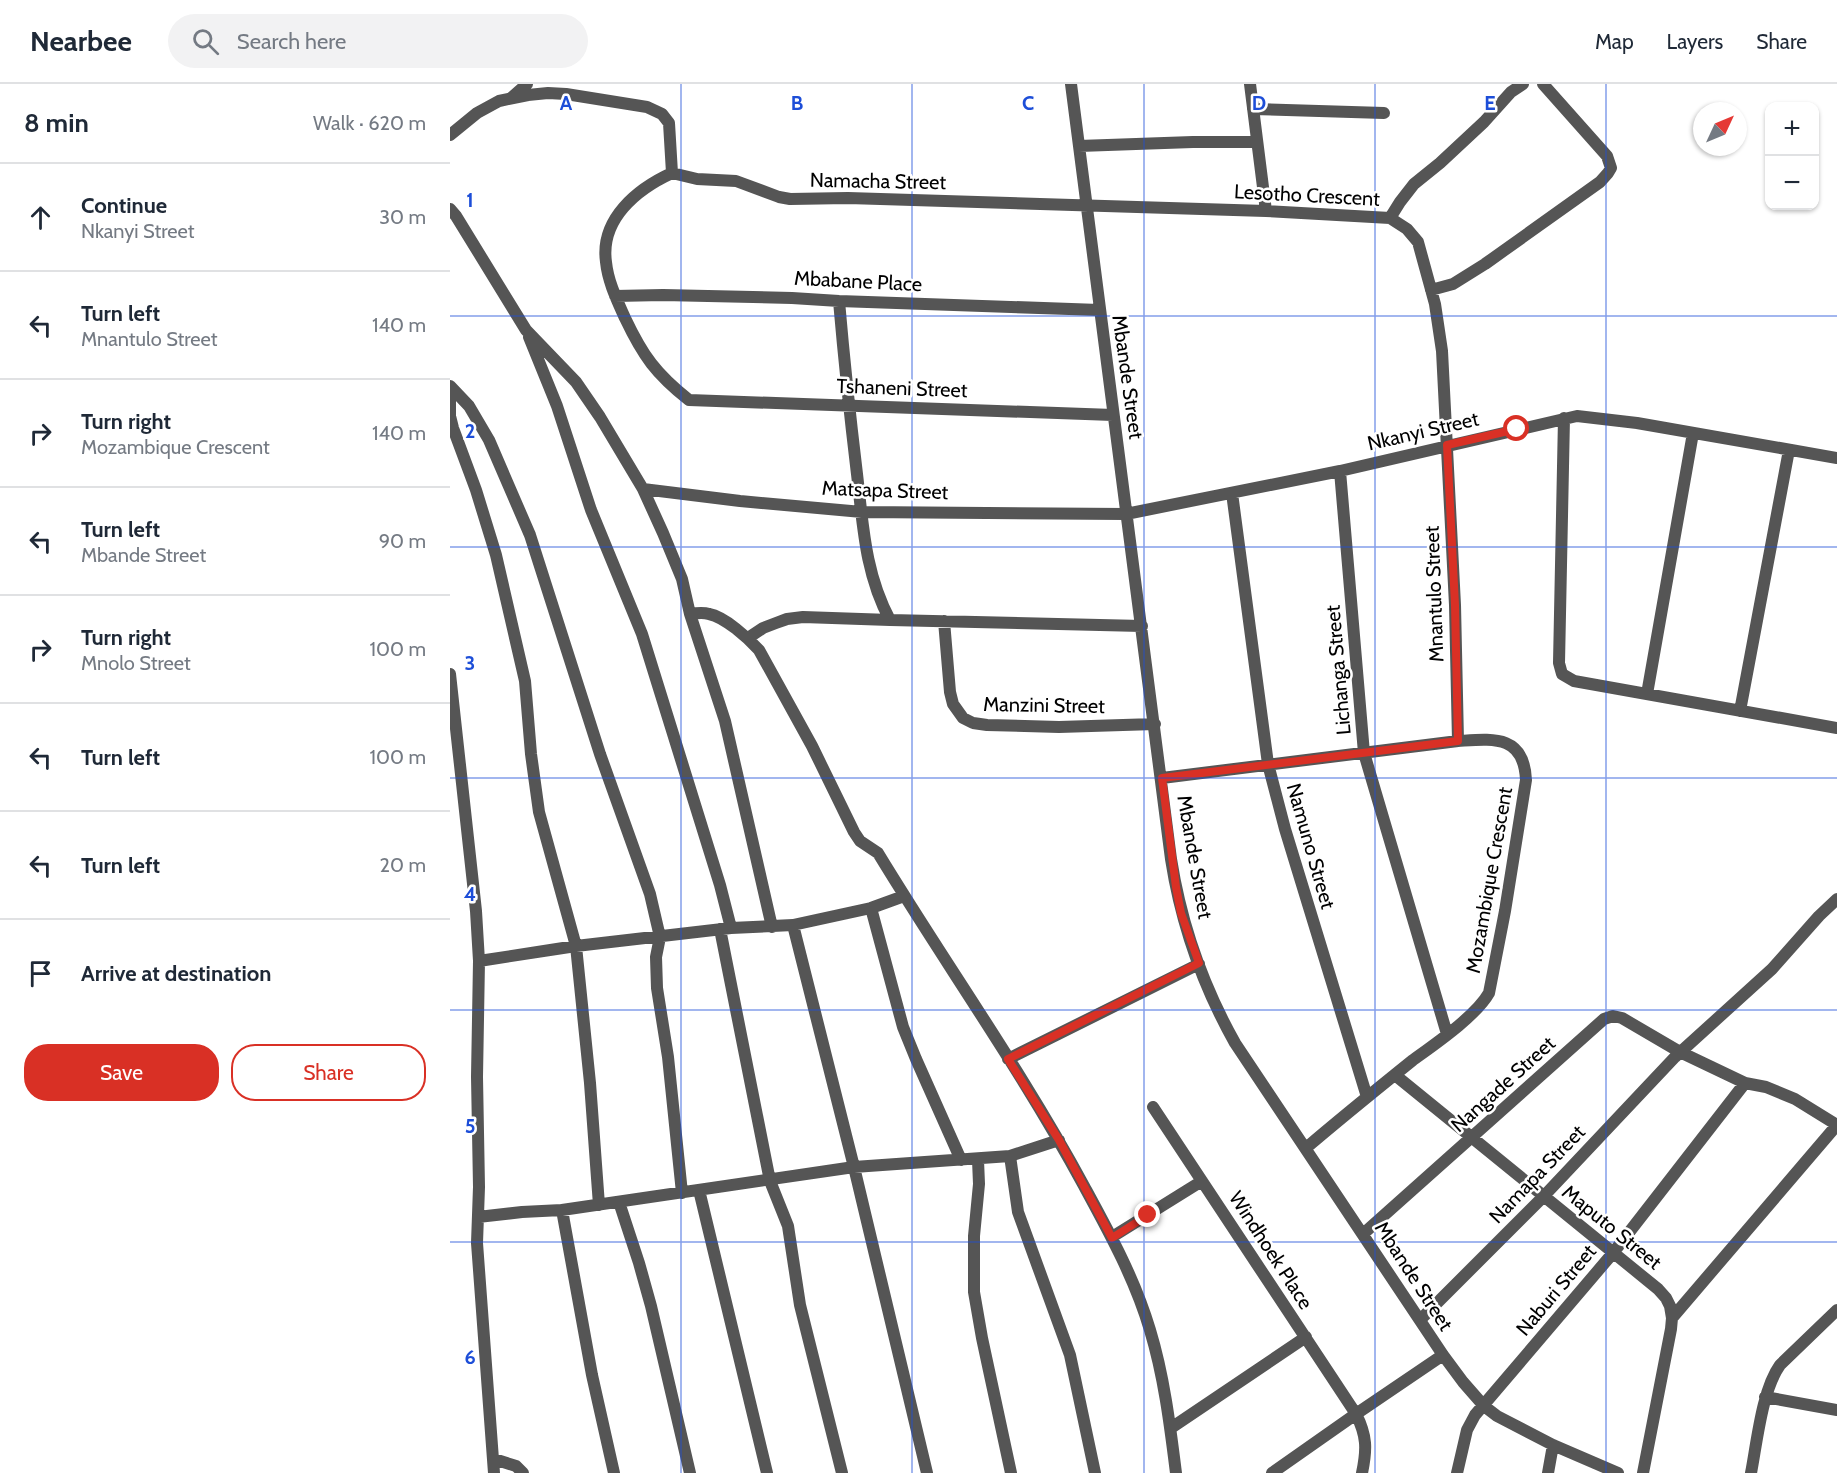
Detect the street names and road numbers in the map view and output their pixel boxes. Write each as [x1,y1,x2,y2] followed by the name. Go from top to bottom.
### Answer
[810,168,946,194] street label: Namacha Street
[1233,179,1381,211] street label: Lesotho Crescent
[793,266,923,296] street label: Mbabane Place
[1107,313,1149,441] street label: Mbande Street
[836,374,968,402] street label: Tshaneni Street
[1365,406,1481,455] street label: Nkanyi Street
[821,476,949,504] street label: Matsapa Street
[1420,525,1448,663] street label: Mnantulo Street
[1320,604,1356,736] street label: Lichanga Street
[983,692,1105,718] street label: Manzini Street
[1282,780,1340,912] street label: Namuno Street
[1461,785,1517,975] street label: Mozambique Crescent
[1172,793,1218,921] street label: Mbande Street
[1446,1031,1560,1137] street label: Nangade Street
[1484,1120,1590,1228] street label: Namapa Street
[1557,1180,1667,1275] street label: Maputo Street
[1224,1187,1318,1313] street label: Windhoek Place
[1370,1217,1458,1335] street label: Mbande Street
[1511,1239,1601,1340] street label: Naburi Street

